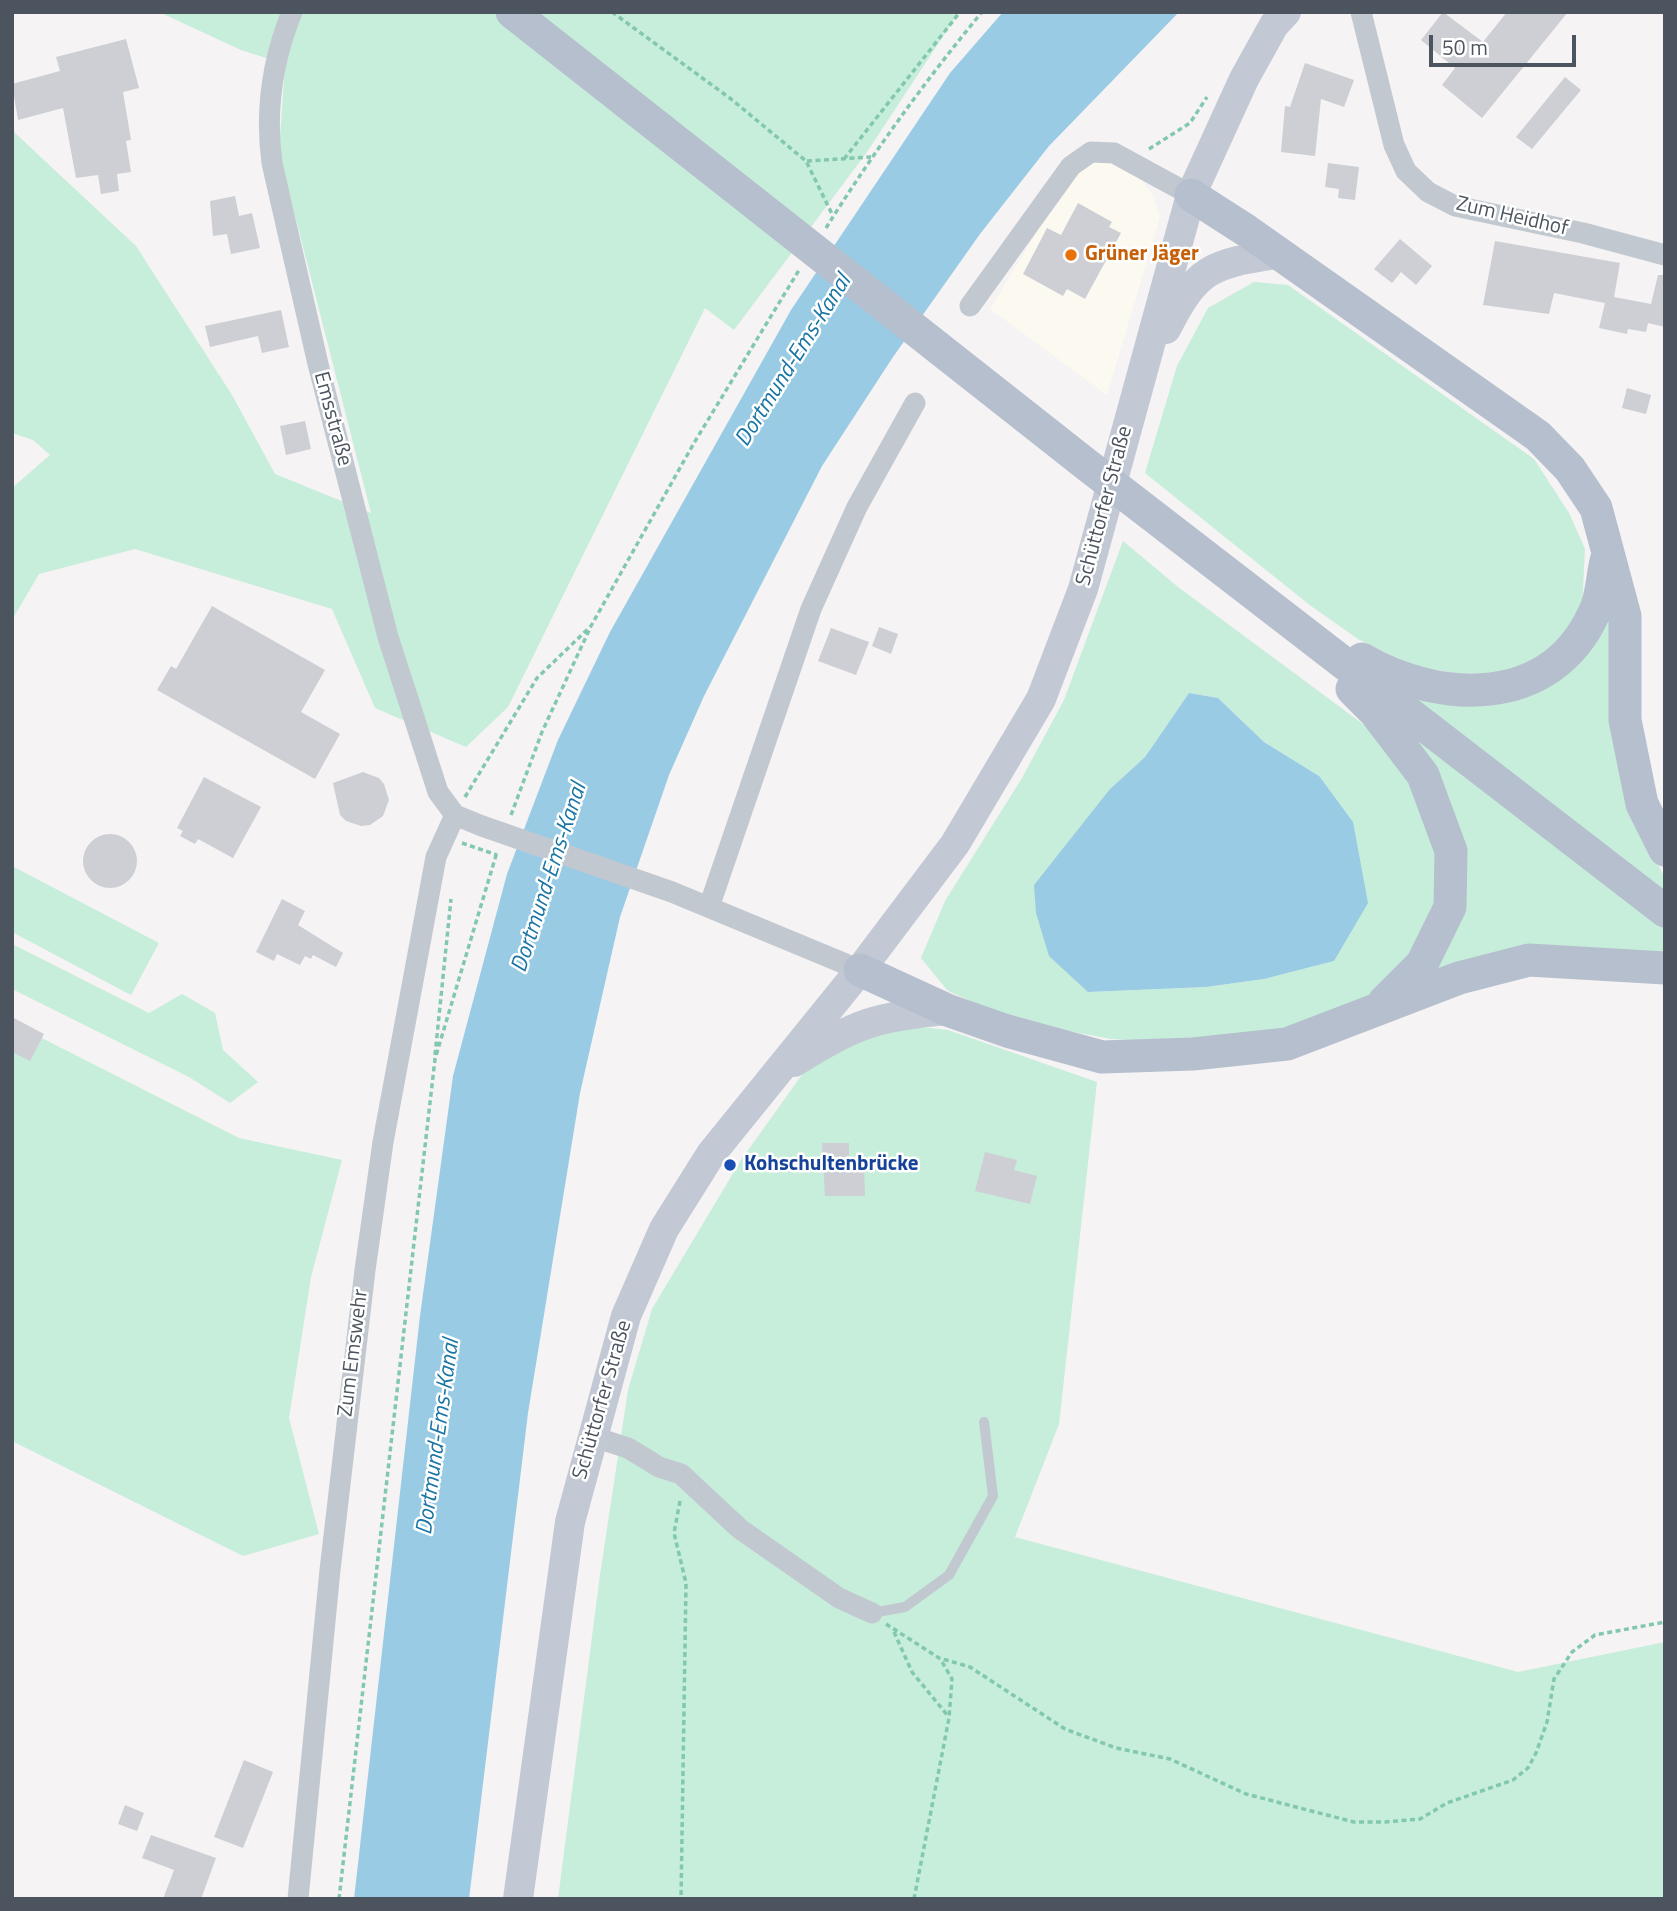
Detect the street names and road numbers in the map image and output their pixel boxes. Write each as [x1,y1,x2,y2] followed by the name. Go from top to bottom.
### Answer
[1454,192,1570,242] street label: Zum Heidhof
[307,369,357,469] street label: Emsstraße
[1072,423,1138,589] street label: Schüttorfer Straße
[334,1288,374,1418] street label: Zum Emswehr
[568,1318,638,1482] street label: Schüttorfer Straße

